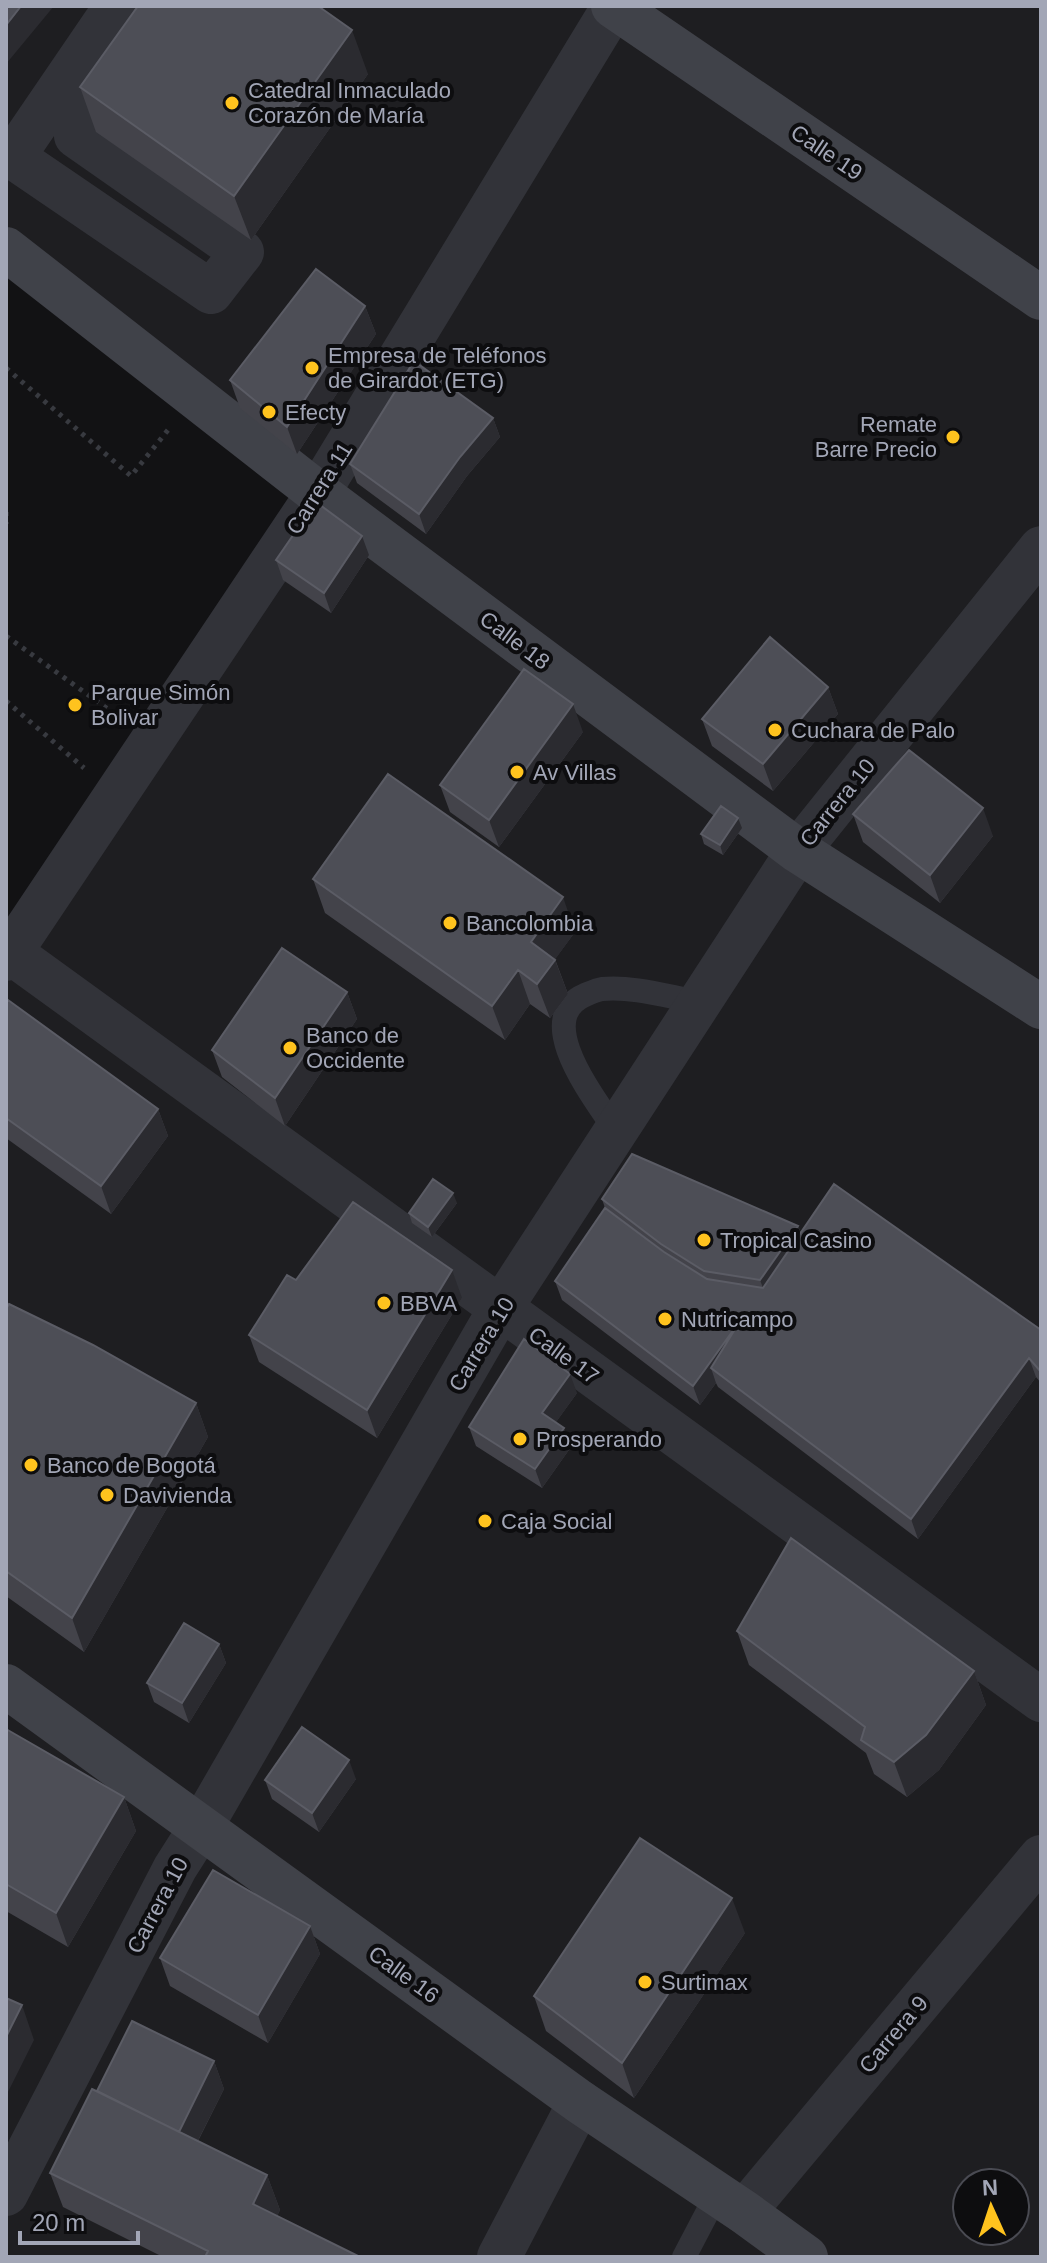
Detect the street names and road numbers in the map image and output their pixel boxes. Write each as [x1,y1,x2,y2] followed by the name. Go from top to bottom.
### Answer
[786,119,867,185] street label: Calle 19
[281,438,357,539] street label: Carrera 11
[475,606,554,675] street label: Calle 18
[795,754,880,851] street label: Carrera 10
[444,1293,519,1396] street label: Carrera 10
[524,1322,604,1389] street label: Calle 17
[122,1853,193,1958] street label: Carrera 10
[364,1941,444,2008] street label: Calle 16
[854,1991,933,2078] street label: Carrera 9

